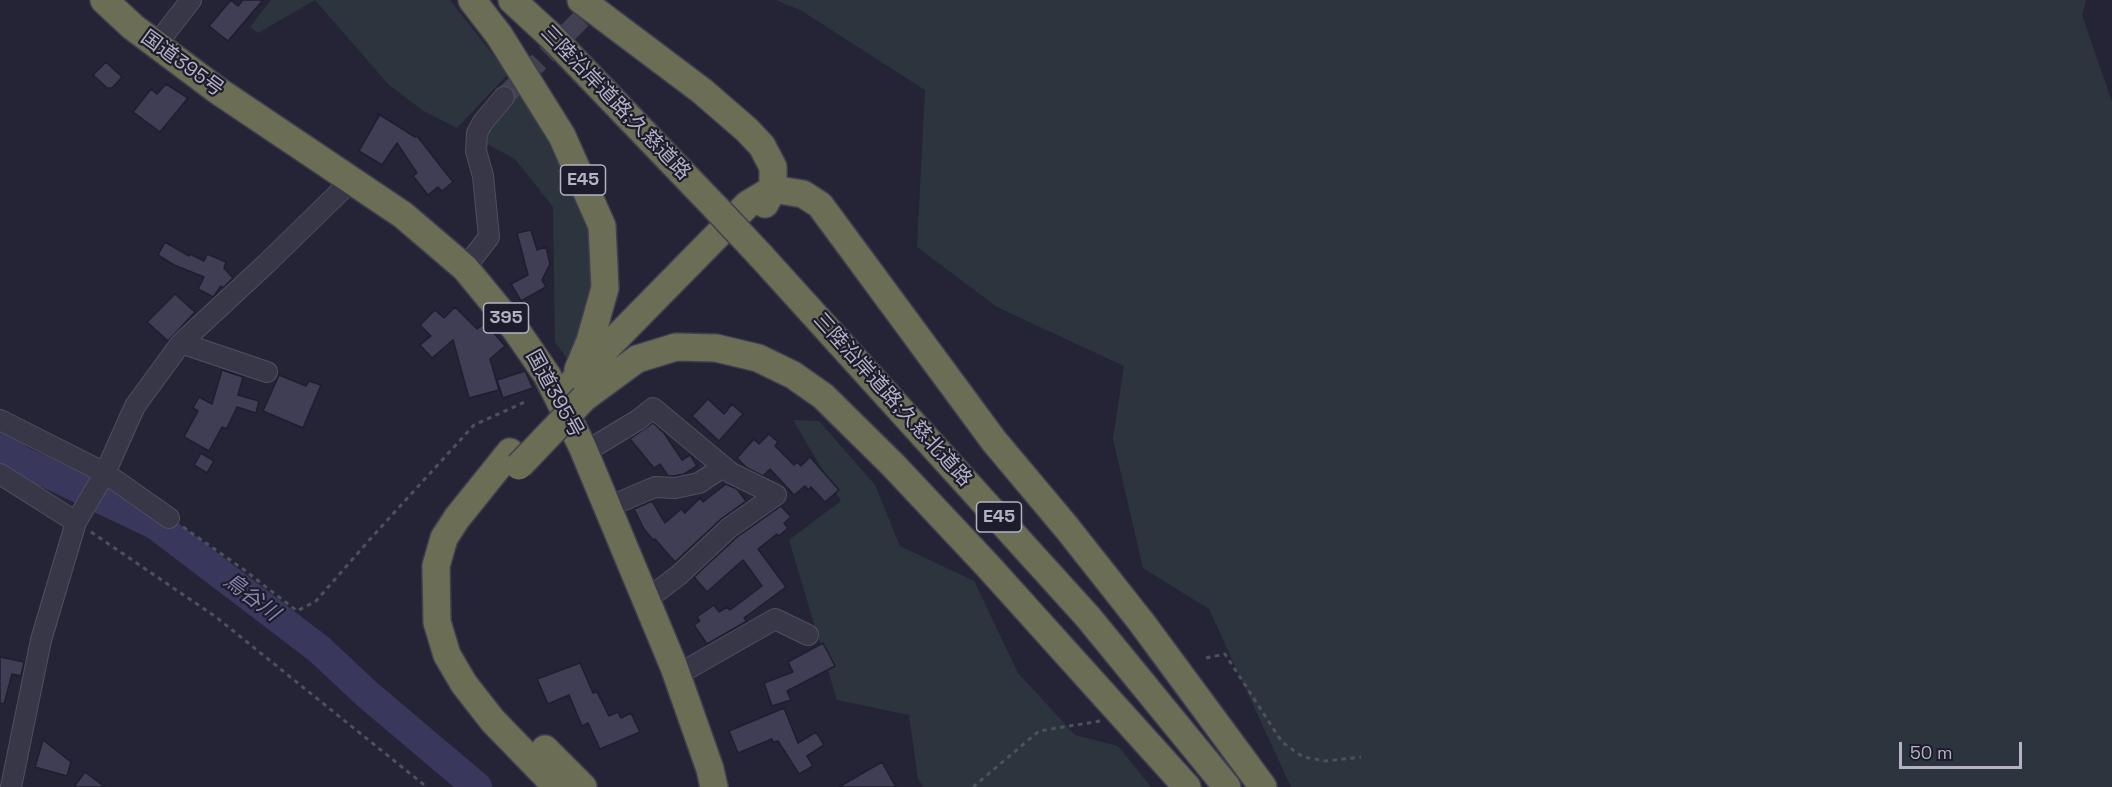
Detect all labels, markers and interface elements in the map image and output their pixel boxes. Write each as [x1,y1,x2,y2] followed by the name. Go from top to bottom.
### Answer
[535,21,695,185] street label: 三陸沿岸道路;久慈道路
[136,26,228,102] street label: 国道395号
[560,165,606,195] road number: E45
[484,303,528,333] road number: 395
[808,308,976,492] street label: 三陸沿岸道路;久慈北道路
[520,346,588,442] street label: 国道395号
[976,502,1022,532] road number: E45
[218,569,284,627] water label: 鳥谷川
[1902,730,2025,768] scale bar
[1910,741,1952,764] text: 50 m

